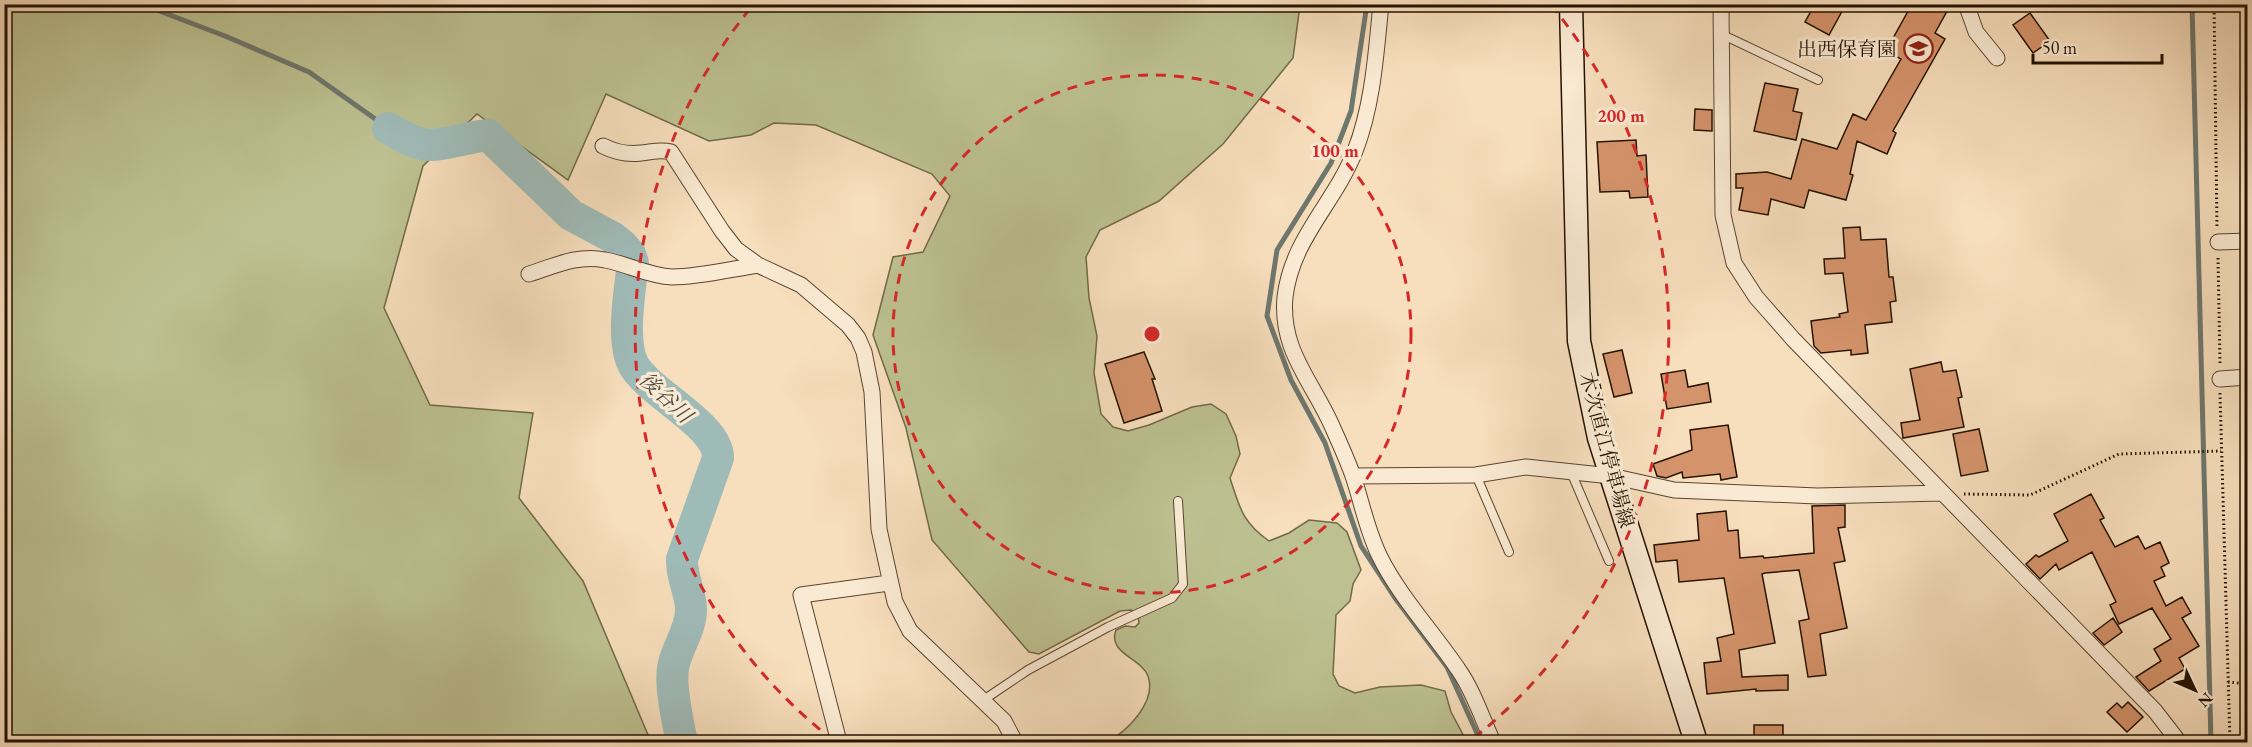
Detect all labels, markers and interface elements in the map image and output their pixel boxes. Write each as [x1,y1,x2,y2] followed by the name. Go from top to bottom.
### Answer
[2033,27,2162,65] scale bar
[1902,33,1934,65] school or university icon: 出西保育園
[1797,36,1897,62] place label: 出西保育園
[2042,36,2077,59] text: 50 m
[1597,104,1645,127] text: 200 m
[1311,139,1359,162] text: 100 m
[1142,324,1162,344] centre of rings
[634,366,700,430] water label: 後谷川
[1574,369,1640,531] street label: 木次直江停車場線
[2165,660,2225,720] north arrow
[2193,688,2217,712] text: N

